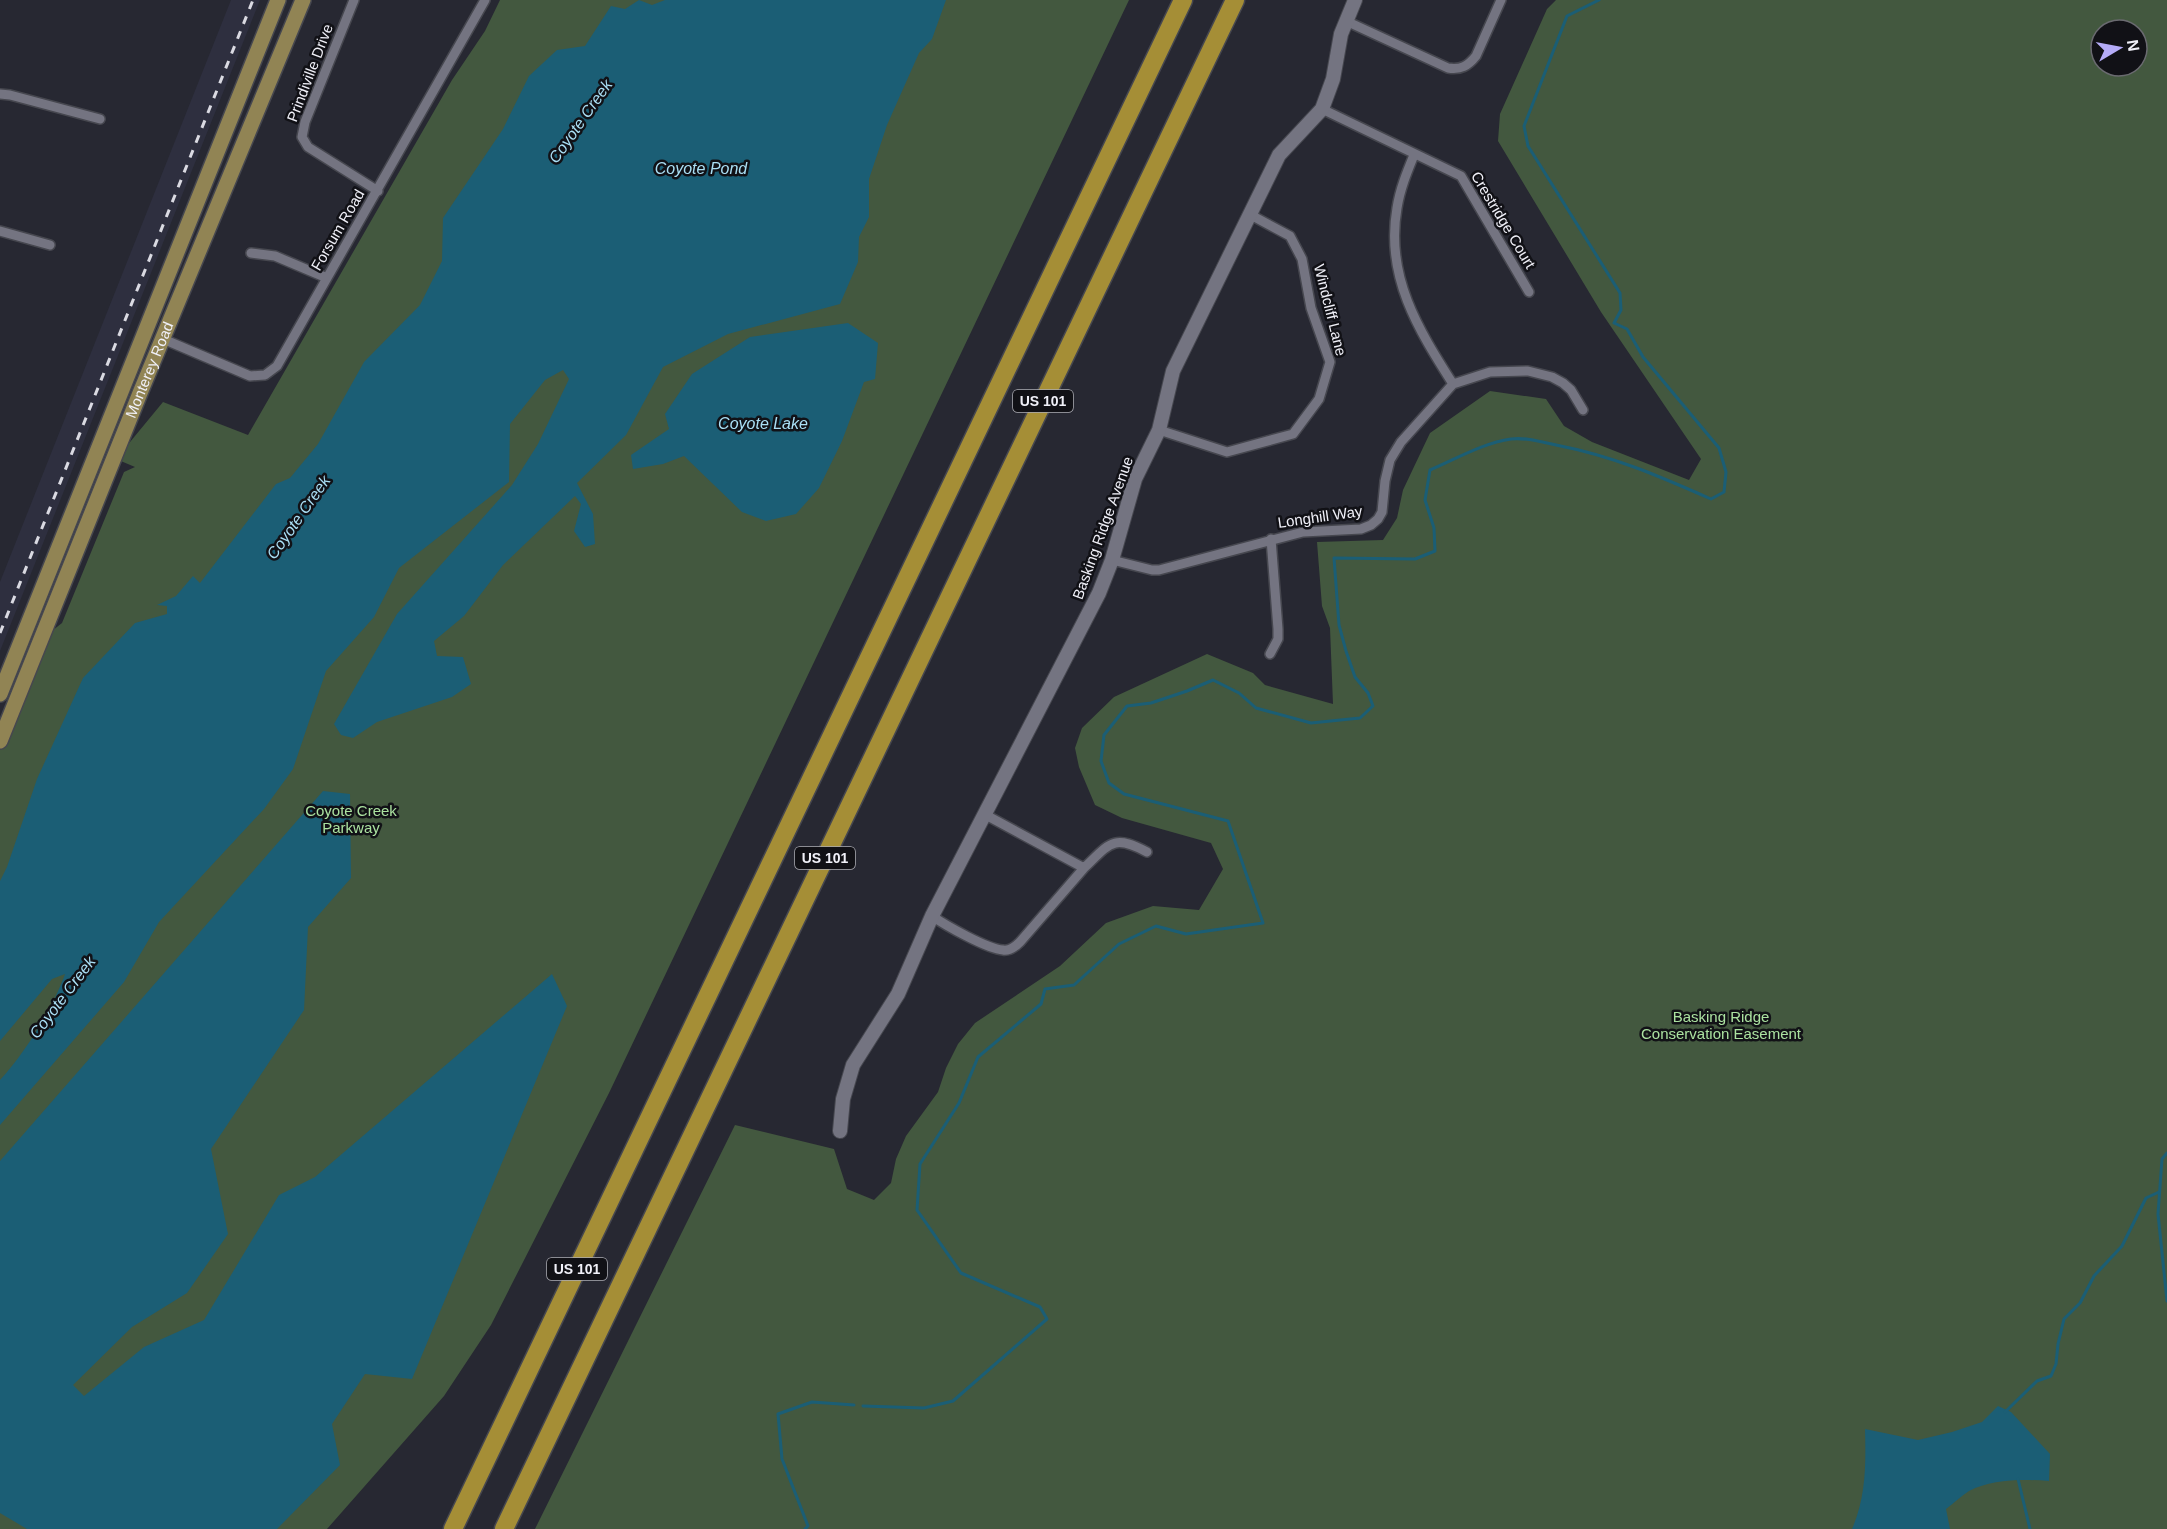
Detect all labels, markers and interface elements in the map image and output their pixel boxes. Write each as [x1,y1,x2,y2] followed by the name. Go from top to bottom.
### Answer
[2089,18,2149,78] north arrow
[283,22,336,124] street label: Prindiville Drive
[2124,38,2143,53] text: N
[545,76,616,166] water label: Coyote Creek
[655,160,748,177] water label: Coyote Pond
[1468,168,1539,272] street label: Crestridge Court
[307,186,368,273] street label: Forsum Road
[1311,262,1350,358] street label: Windcliff Lane
[122,319,177,420] street label: Monterey Road
[1013,390,1073,412] road number: US 101
[718,415,808,432] water label: Coyote Lake
[1069,454,1136,602] street label: Basking Ridge Avenue
[263,472,334,562] water label: Coyote Creek
[1276,502,1364,531] street label: Longhill Way
[305,802,397,836] park label: Coyote Creek Parkway
[795,847,855,869] road number: US 101
[26,952,99,1041] water label: Coyote Creek
[1641,1008,1802,1042] park label: Basking Ridge Conservation Easement
[547,1258,607,1280] road number: US 101

